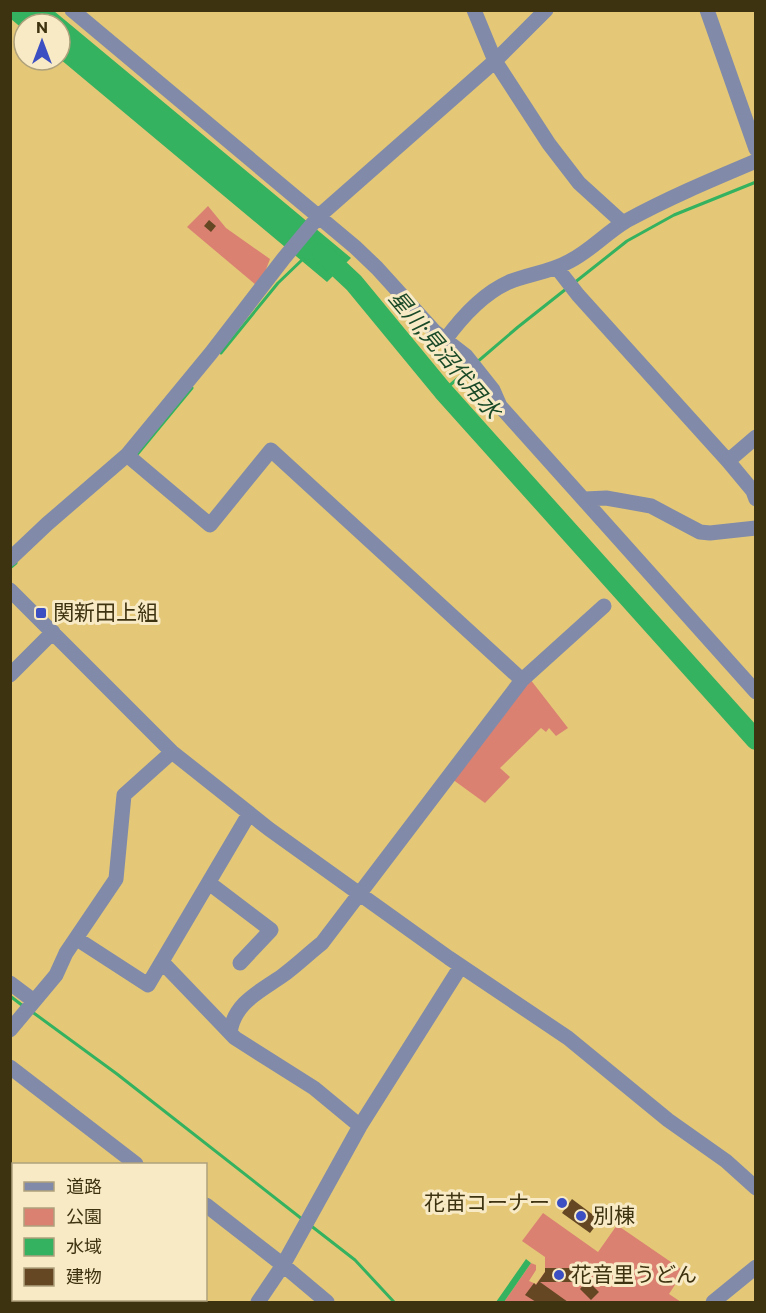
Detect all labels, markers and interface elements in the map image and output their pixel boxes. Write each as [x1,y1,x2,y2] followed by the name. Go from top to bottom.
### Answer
[12,12,72,72] north arrow
[36,17,48,36] text: N
[384,284,508,425] water label: 星川;見沼代用水
[53,599,158,624] place label: 関新田上組
[34,606,48,620] marker: 関新田上組
[12,1163,207,1301] legend
[66,1175,102,1197] text: 道路
[424,1189,550,1214] place label: 花苗コーナー
[555,1196,569,1210] marker: 花苗コーナー
[593,1202,635,1227] place label: 別棟
[66,1205,102,1227] text: 公園
[574,1209,588,1223] marker: 別棟
[66,1235,102,1257] text: 水域
[571,1261,697,1286] place label: 花音里うどん
[66,1265,102,1287] text: 建物
[552,1268,566,1282] marker: 花音里うどん

